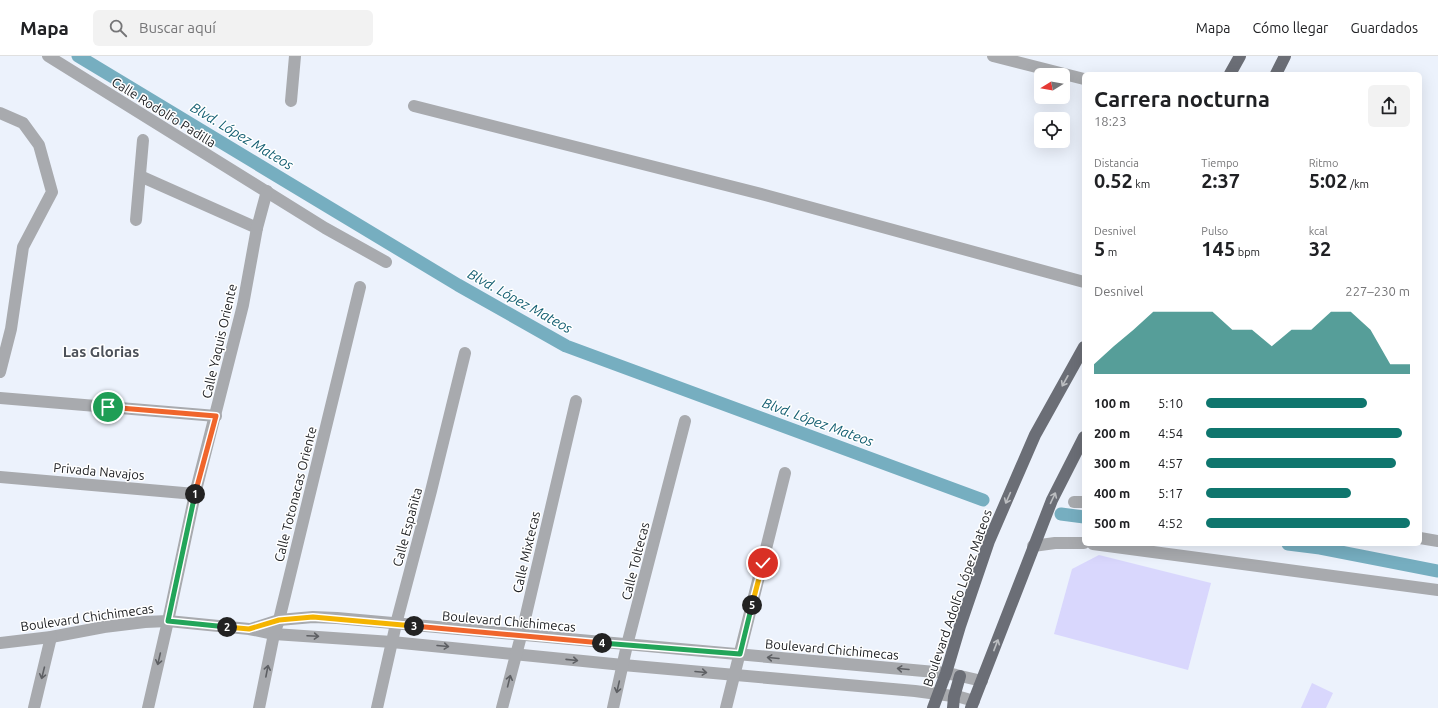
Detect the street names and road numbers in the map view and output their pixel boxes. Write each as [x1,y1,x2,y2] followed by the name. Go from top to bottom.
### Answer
[109,74,219,150] street label: Calle Rodolfo Padilla
[199,282,239,400] street label: Calle Yaquis Oriente
[271,425,319,563] street label: Calle Totonacas Oriente
[53,460,146,482] street label: Privada Navajos
[390,486,424,568] street label: Calle Españita
[920,507,994,688] street label: Boulevard Adolfo López Mateos
[510,510,542,594] street label: Calle Mixtecas
[619,520,652,601] street label: Calle Toltecas
[20,601,155,633] street label: Boulevard Chichimecas
[442,608,577,634] street label: Boulevard Chichimecas
[765,636,900,662] street label: Boulevard Chichimecas

